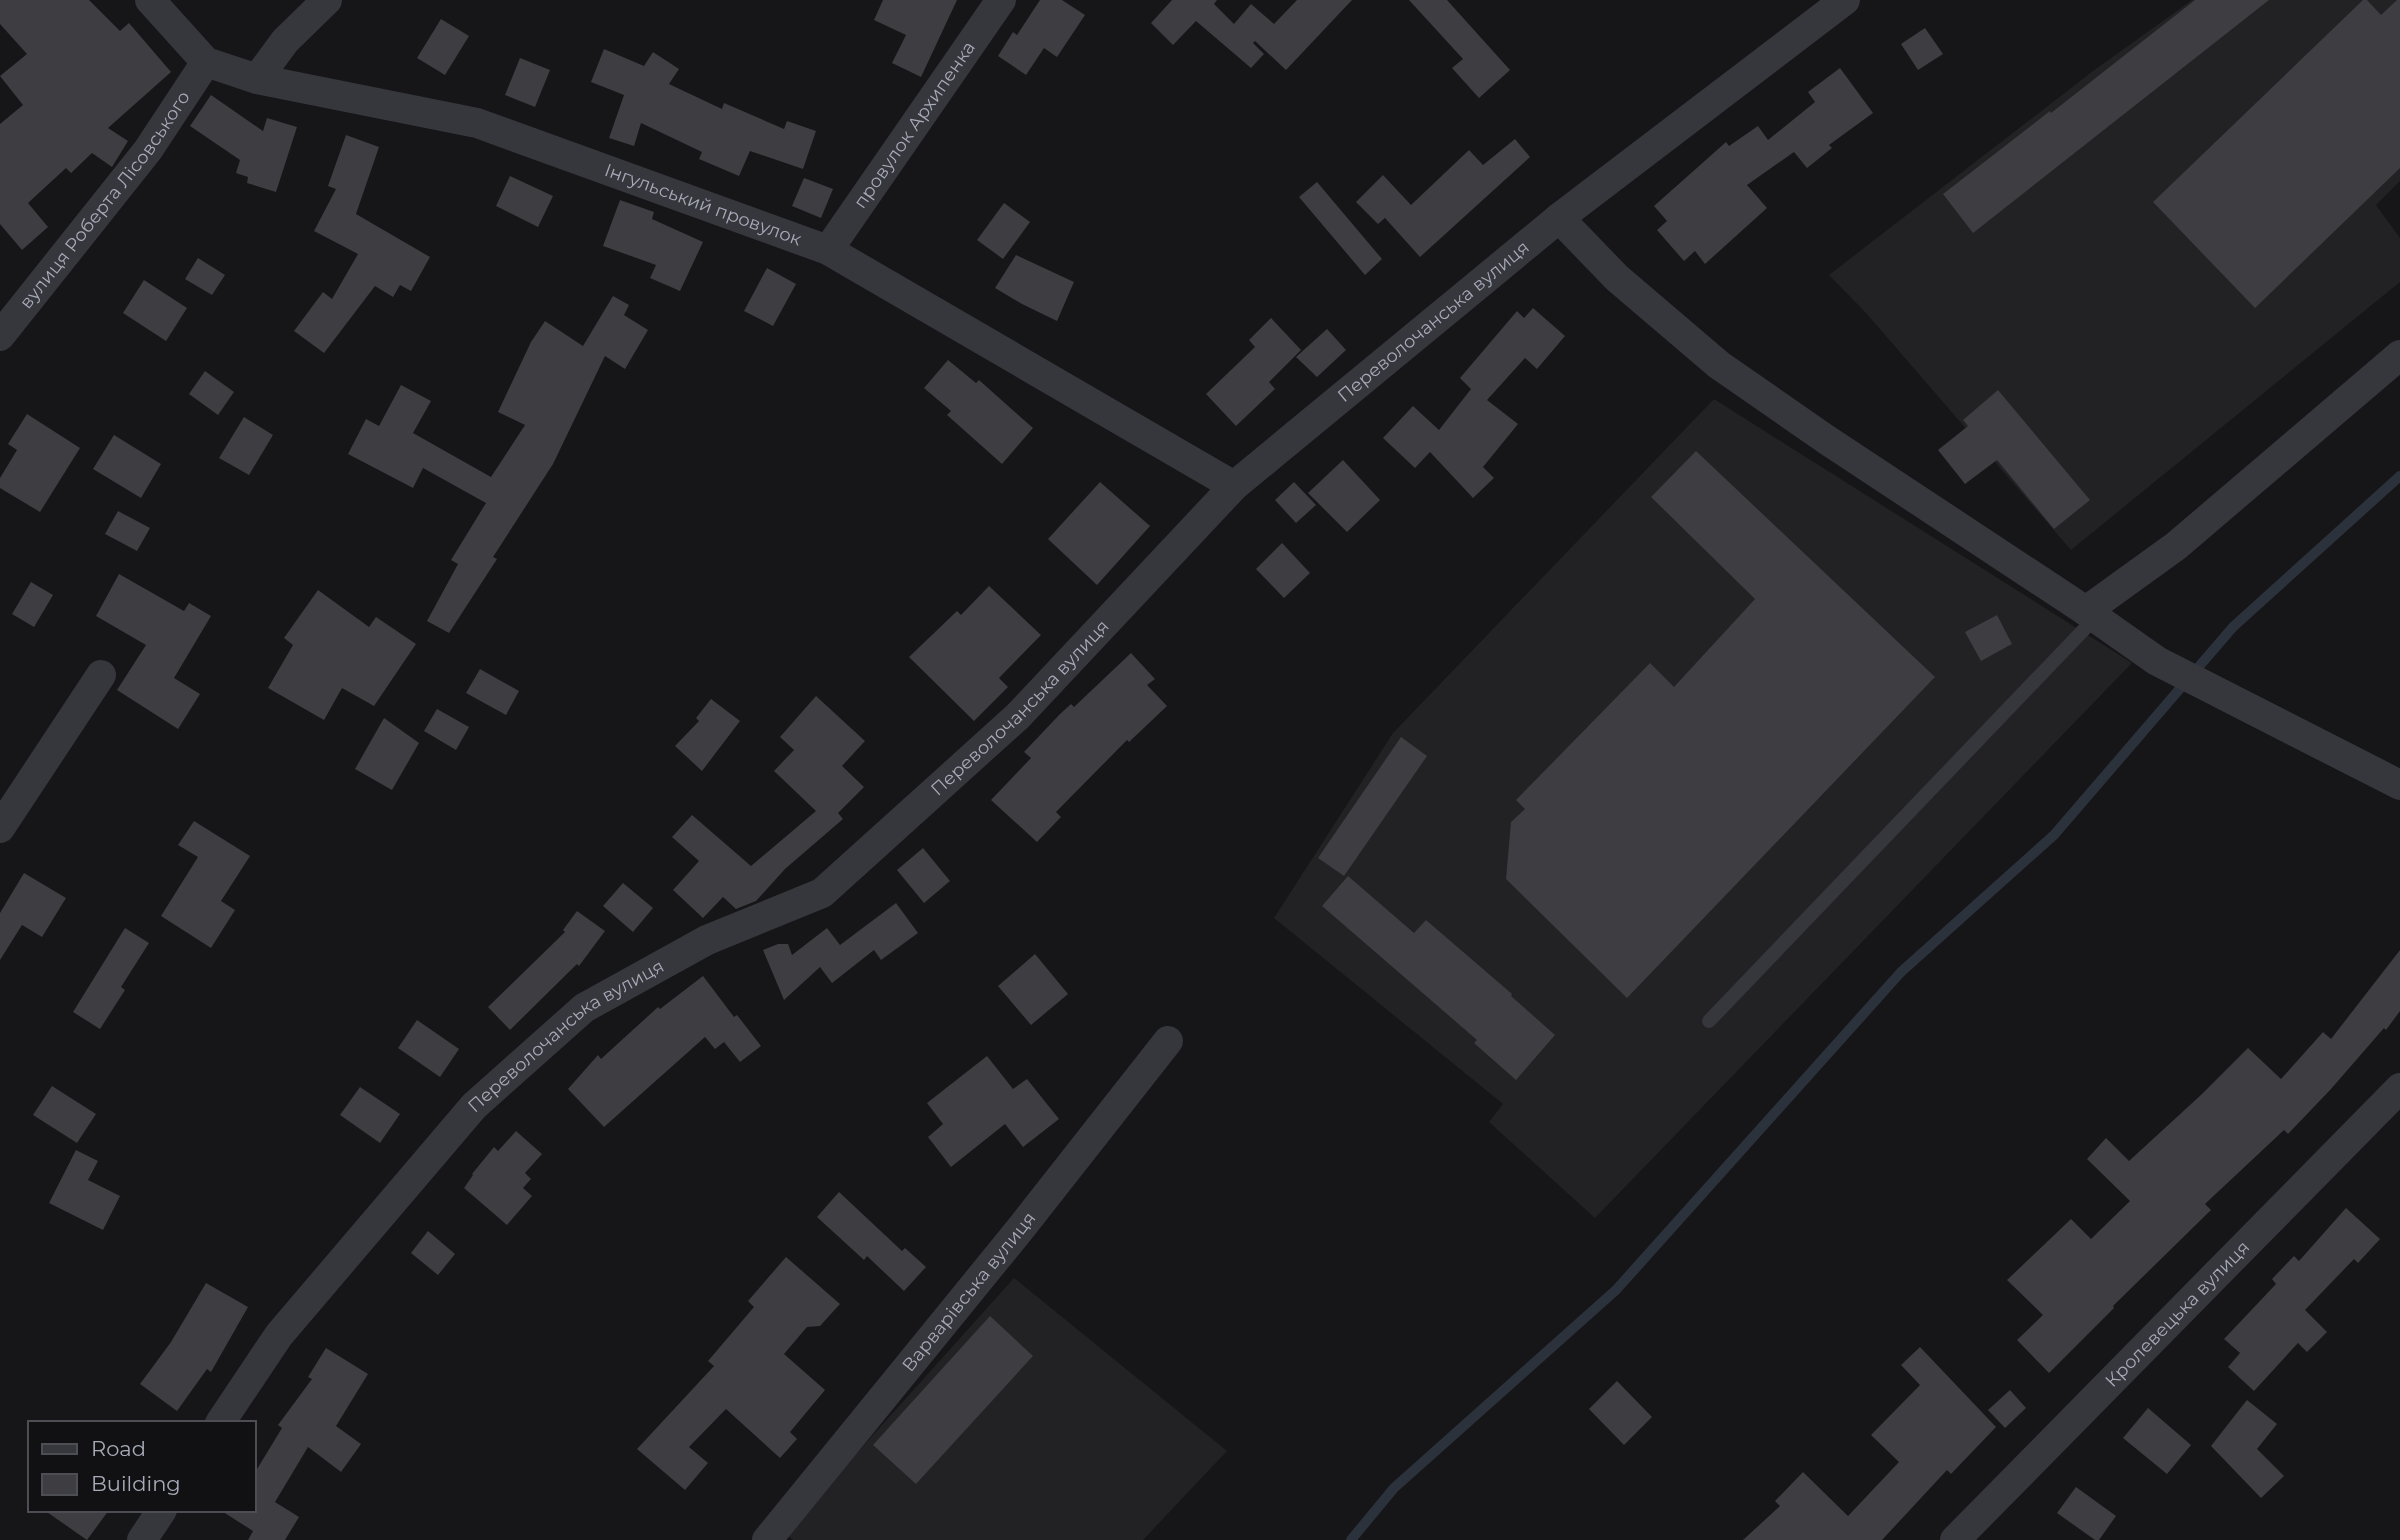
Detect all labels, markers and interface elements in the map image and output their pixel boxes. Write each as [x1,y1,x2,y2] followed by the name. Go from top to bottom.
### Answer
[849,37,980,213] street label: провулок Архипенка
[15,87,195,313] street label: вулиця Роберта Лісовського
[602,159,805,251] street label: Інгульський провулок
[1333,236,1534,407] street label: Переволочанська вулиця
[926,615,1114,800] street label: Переволочанська вулиця
[463,955,668,1117] street label: Переволочанська вулиця
[898,1208,1040,1376] street label: Варварівська вулиця
[2101,1236,2254,1392] street label: Кролевецька вулиця
[28,1421,256,1512] legend
[91,1436,146,1461] text: Road
[91,1471,181,1496] text: Building

